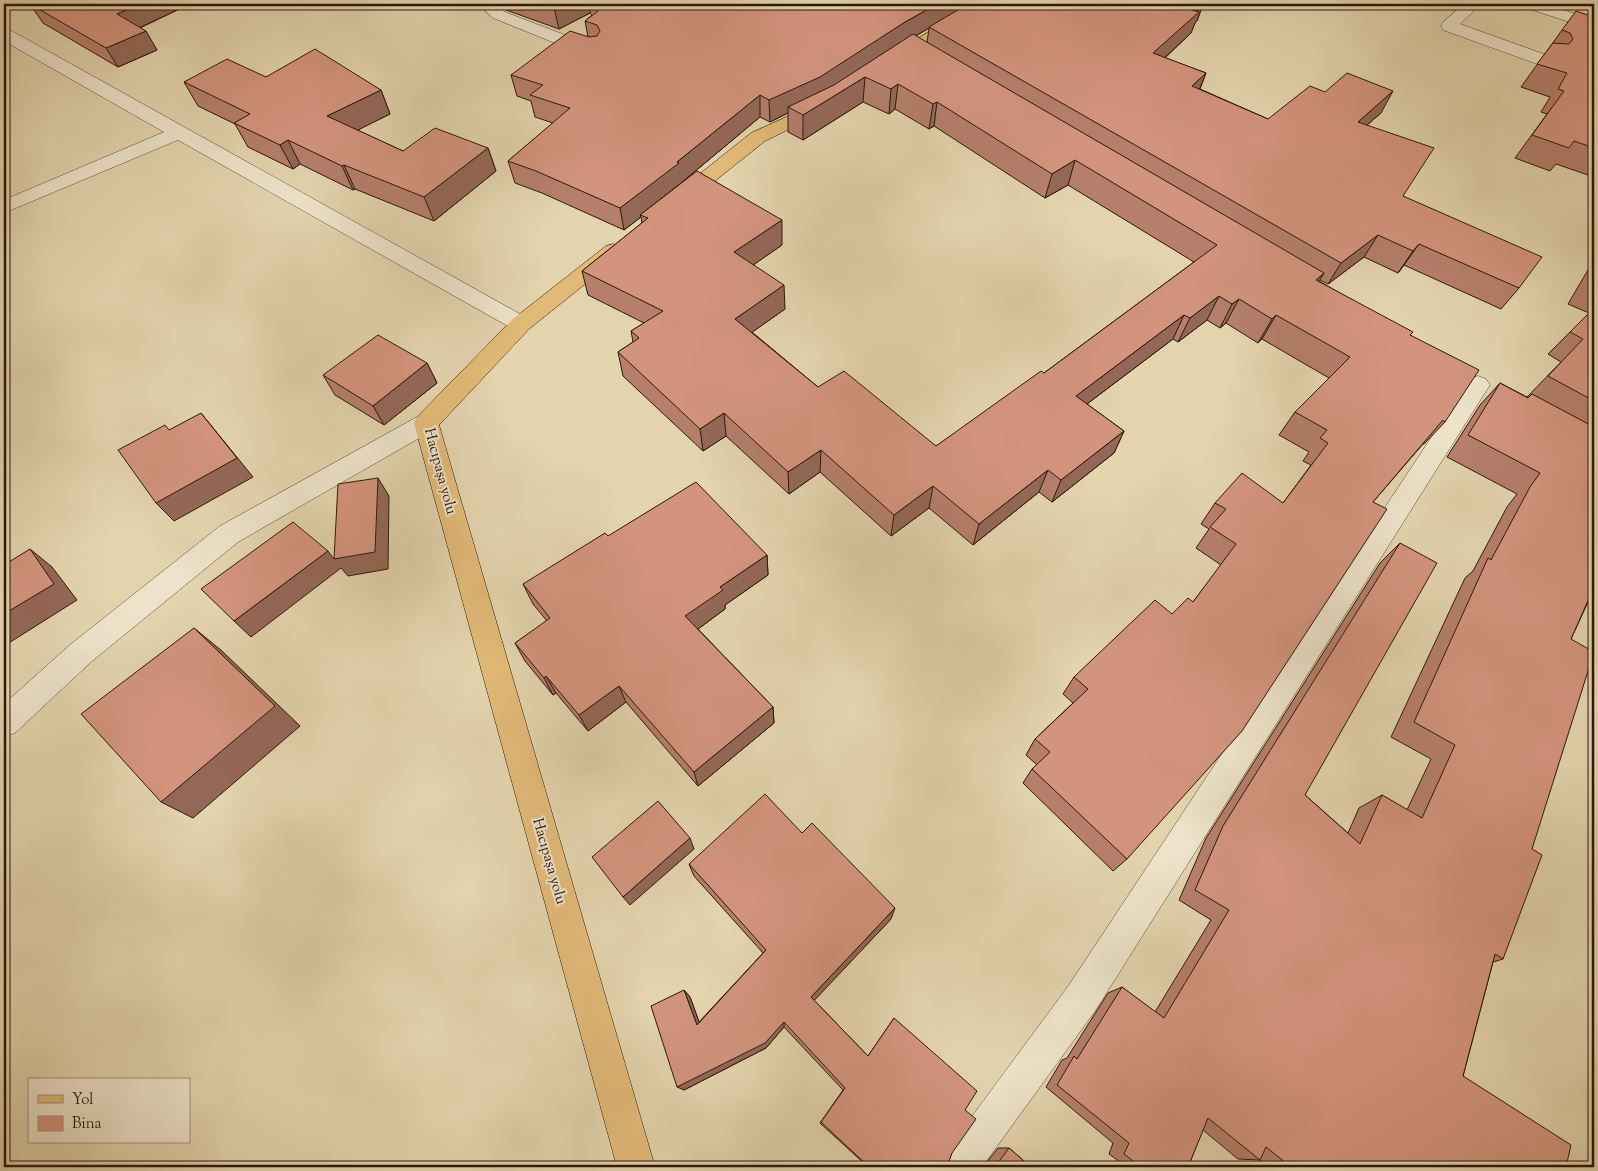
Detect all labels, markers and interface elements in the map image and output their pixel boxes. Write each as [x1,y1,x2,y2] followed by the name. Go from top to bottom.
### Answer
[418,426,461,517] street label: Hacıpaşa yolu
[526,816,571,907] street label: Hacıpaşa yolu
[28,1078,190,1144] legend
[72,1090,94,1111] text: Yol
[72,1114,102,1135] text: Bina

